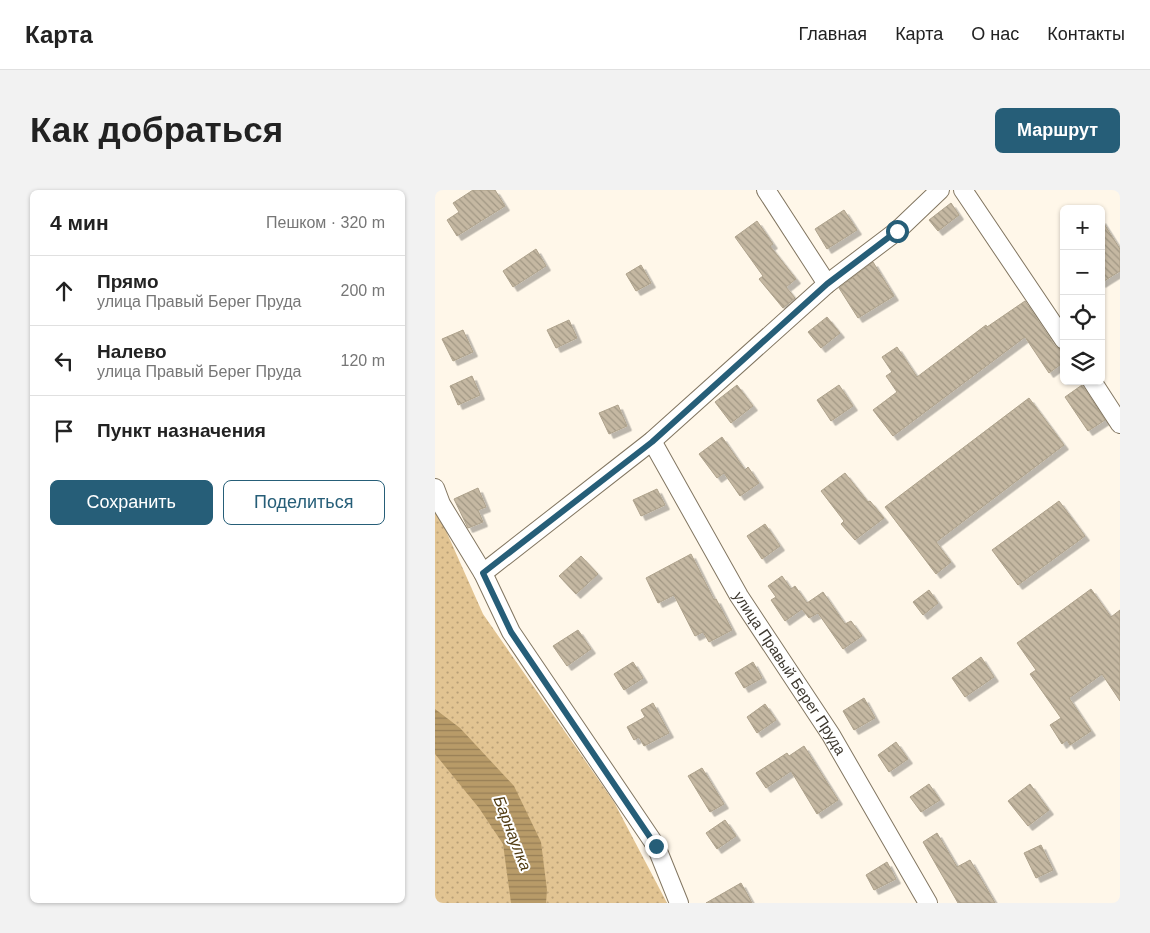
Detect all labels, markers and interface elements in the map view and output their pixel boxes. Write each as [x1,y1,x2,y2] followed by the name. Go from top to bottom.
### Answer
[25,21,93,48] text: Карта
[799,24,867,44] text: Главная
[895,24,943,44] text: Карта
[971,24,1019,44] text: О нас
[1047,24,1125,44] text: Контакты
[995,108,1120,153] button: Маршрут
[30,110,283,149] text: Как добраться
[1060,205,1105,385] map controls
[1060,205,1105,250] button: +
[50,211,109,234] text: 4 мин
[266,214,385,231] text: Пешком · 320 m
[886,220,909,243] route start
[1060,250,1105,295] button: −
[97,271,159,292] text: Прямо
[50,277,78,305] icon: ahead
[341,282,385,299] text: 200 m
[97,293,302,310] text: улица Правый Берег Пруда
[1060,295,1105,340] button: locate
[1060,340,1105,385] button: layers
[97,341,167,362] text: Налево
[50,347,78,375] icon: left
[341,352,385,369] text: 120 m
[97,363,302,380] text: улица Правый Берег Пруда
[50,417,78,445] icon: arrive
[97,420,266,441] text: Пункт назначения
[50,480,213,525] button: Сохранить
[223,480,385,525] button: Поделиться
[730,588,850,758] street label: улица Правый Берег Пруда
[490,793,535,873] water label: Барнаулка
[645,835,668,858] route end

